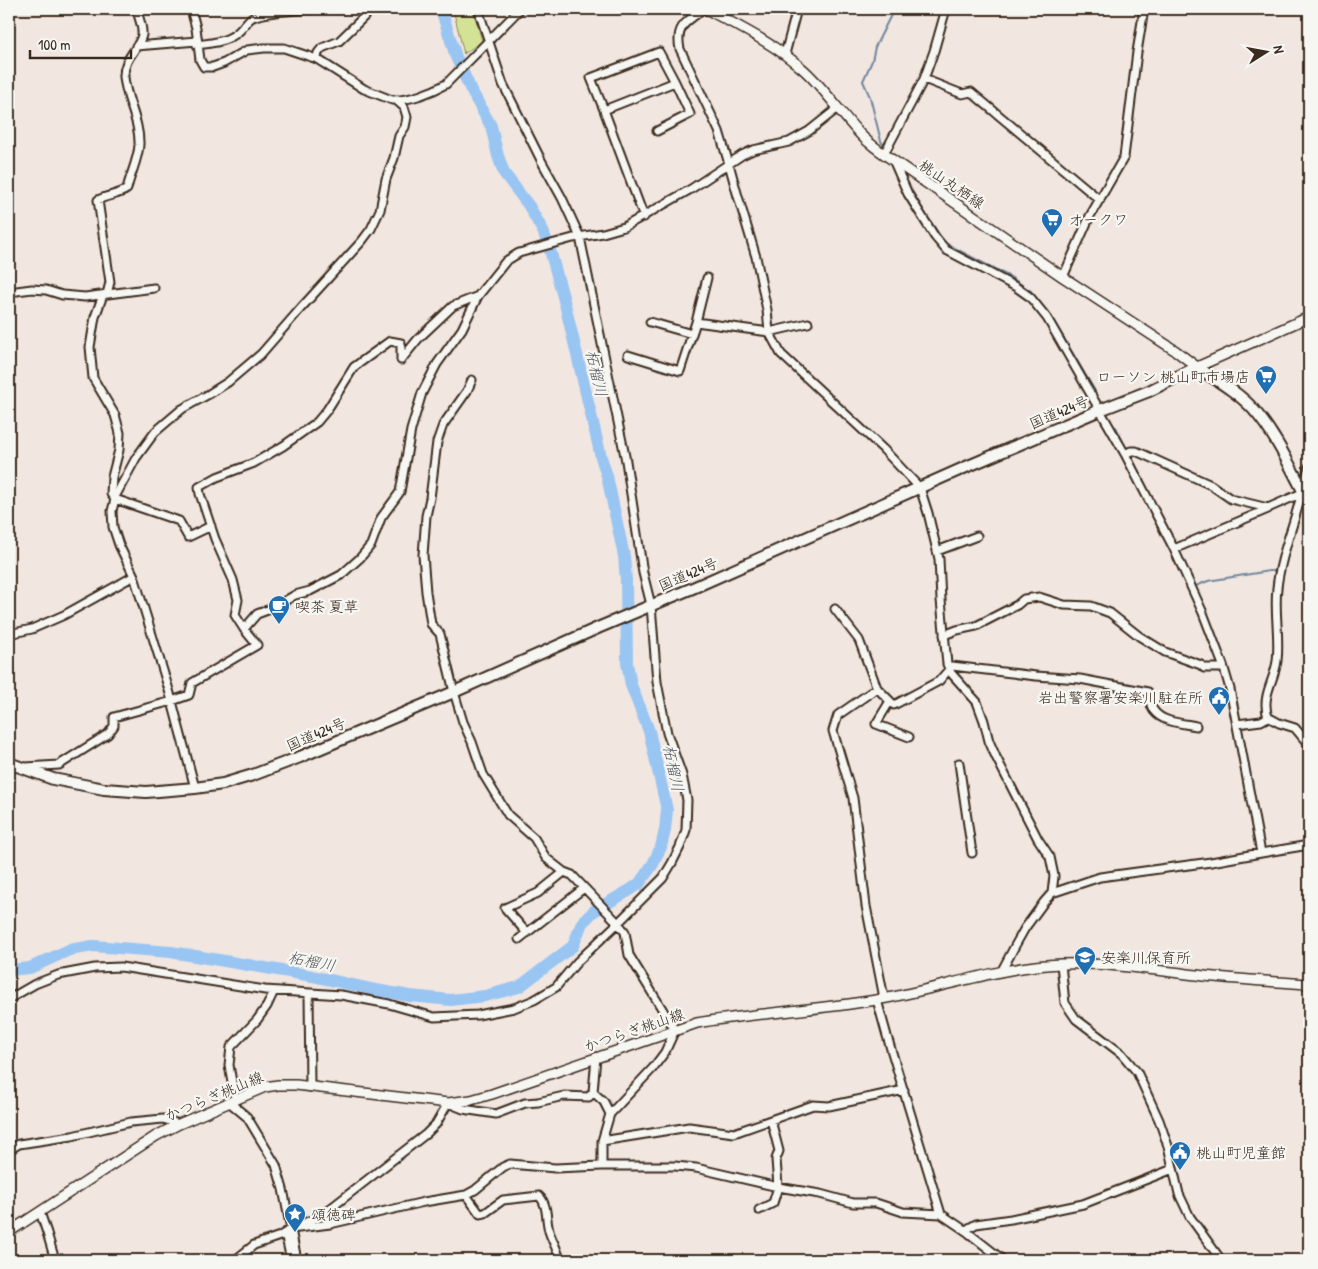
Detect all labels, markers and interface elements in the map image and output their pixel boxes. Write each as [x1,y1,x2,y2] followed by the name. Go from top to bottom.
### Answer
[30,28,131,60] scale bar
[1240,28,1290,78] north arrow
[38,34,71,55] text: 100 m
[1269,44,1289,55] text: N
[915,154,989,214] street label: 桃山丸栖線
[1040,207,1064,238] supermarket icon: オークワ
[1068,209,1128,230] place label: オークワ
[581,347,613,399] water label: 柘榴川
[1254,364,1278,395] supermarket icon: ローソン 桃山町市場店
[1097,366,1250,387] place label: ローソン 桃山町市場店
[1026,390,1092,434] street label: 国道424号
[655,552,721,596] street label: 国道424号
[267,594,291,625] cafe icon: 喫茶 夏草
[295,596,358,617] place label: 喫茶 夏草
[1207,685,1231,716] public building icon: 岩出警察署安楽川駐在所
[1038,687,1203,708] place label: 岩出警察署安楽川駐在所
[283,712,349,756] street label: 国道424号
[658,742,690,794] water label: 柘榴川
[1073,945,1097,976] school or university icon: 安楽川保育所
[286,946,338,976] water label: 柘榴川
[1101,947,1191,968] place label: 安楽川保育所
[581,1003,687,1057] street label: かつらぎ桃山線
[162,1066,266,1126] street label: かつらぎ桃山線
[1168,1140,1192,1171] public building icon: 桃山町児童館
[1196,1142,1286,1163] place label: 桃山町児童館
[283,1202,307,1233] place icon: 頌徳碑
[311,1204,356,1225] place label: 頌徳碑

